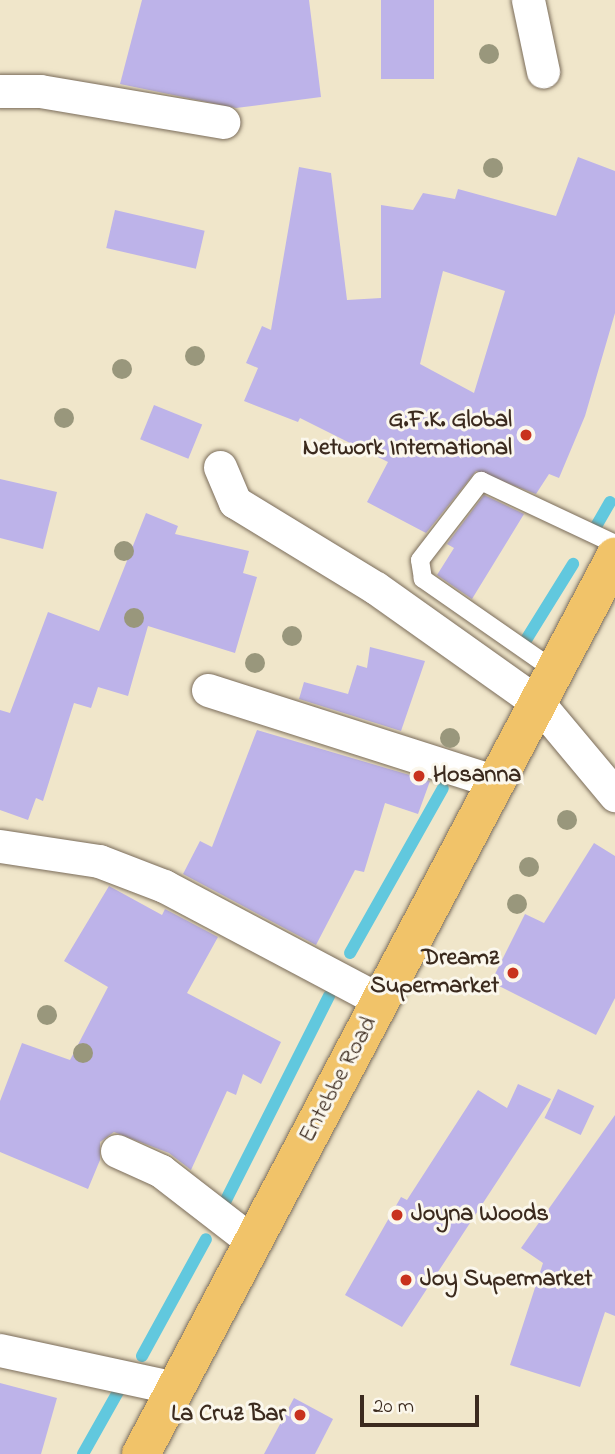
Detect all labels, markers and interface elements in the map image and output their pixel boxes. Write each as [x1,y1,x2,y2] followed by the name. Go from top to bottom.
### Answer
[303,407,512,463] place label: G.F.K. Global Network International
[518,427,534,443] marker: G.F.K. Global Network International
[433,762,521,790] place label: Hosanna
[411,768,427,784] marker: Hosanna
[370,945,499,1001] place label: Dreamz Supermarket
[505,965,521,981] marker: Dreamz Supermarket
[294,1012,384,1148] street label: Entebbe Road
[411,1201,549,1229] place label: Joyna Woods
[389,1207,405,1223] marker: Joyna Woods
[420,1266,592,1294] place label: Joy Supermarket
[398,1272,414,1288] marker: Joy Supermarket
[363,1380,482,1424] scale bar
[373,1392,414,1422] text: 20 m
[171,1401,286,1429] place label: La Cruz Bar
[292,1407,308,1423] marker: La Cruz Bar

